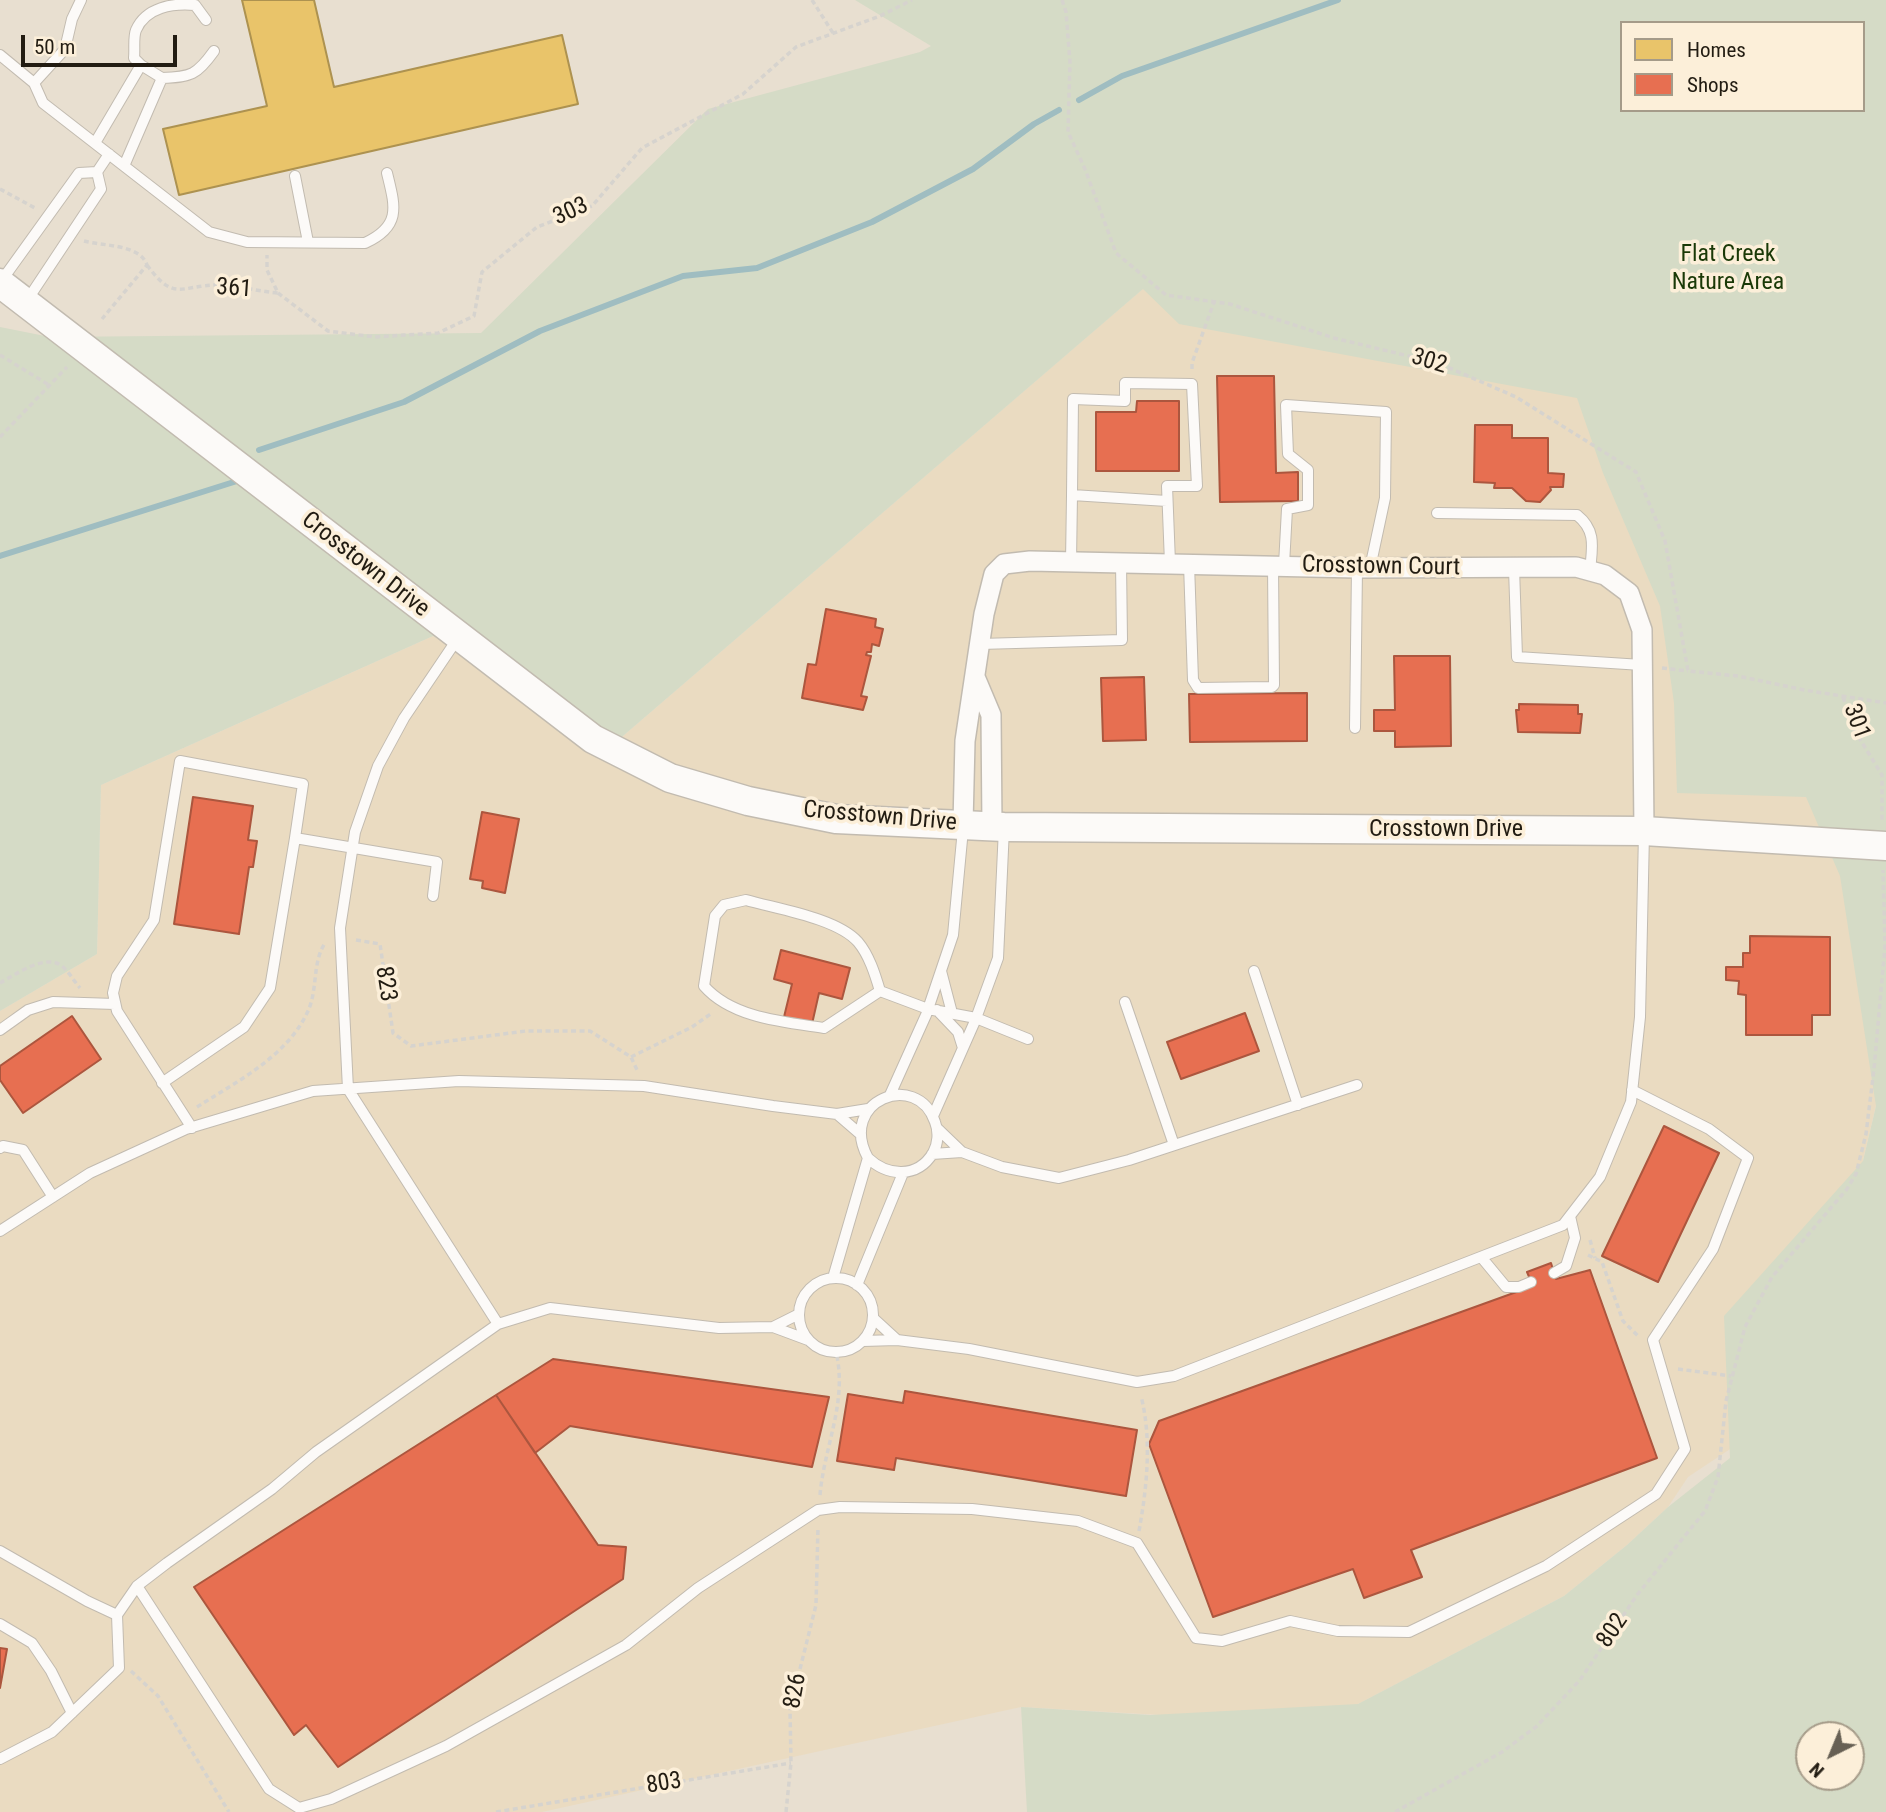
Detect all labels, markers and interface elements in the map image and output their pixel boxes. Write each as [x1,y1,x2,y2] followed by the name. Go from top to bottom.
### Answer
[24,21,180,65] scale bar
[1620,21,1865,112] legend
[34,35,75,59] text: 50 m
[1687,38,1746,62] text: Homes
[1687,73,1739,97] text: Shops
[549,192,593,232] street label: 303
[1672,241,1784,297] park label: Flat Creek Nature Area
[215,273,253,305] street label: 361
[1408,343,1450,381] street label: 302
[295,506,435,624] street label: Crosstown Drive
[1302,551,1460,583] street label: Crosstown Court
[1836,700,1876,744] street label: 301
[802,796,958,838] street label: Crosstown Drive
[1369,816,1523,844] street label: Crosstown Drive
[368,964,402,1004] street label: 823
[1591,1608,1635,1654] street label: 802
[779,1671,813,1711] street label: 826
[1795,1721,1865,1791] north arrow
[1805,1758,1829,1783] text: N
[644,1767,684,1801] street label: 803

